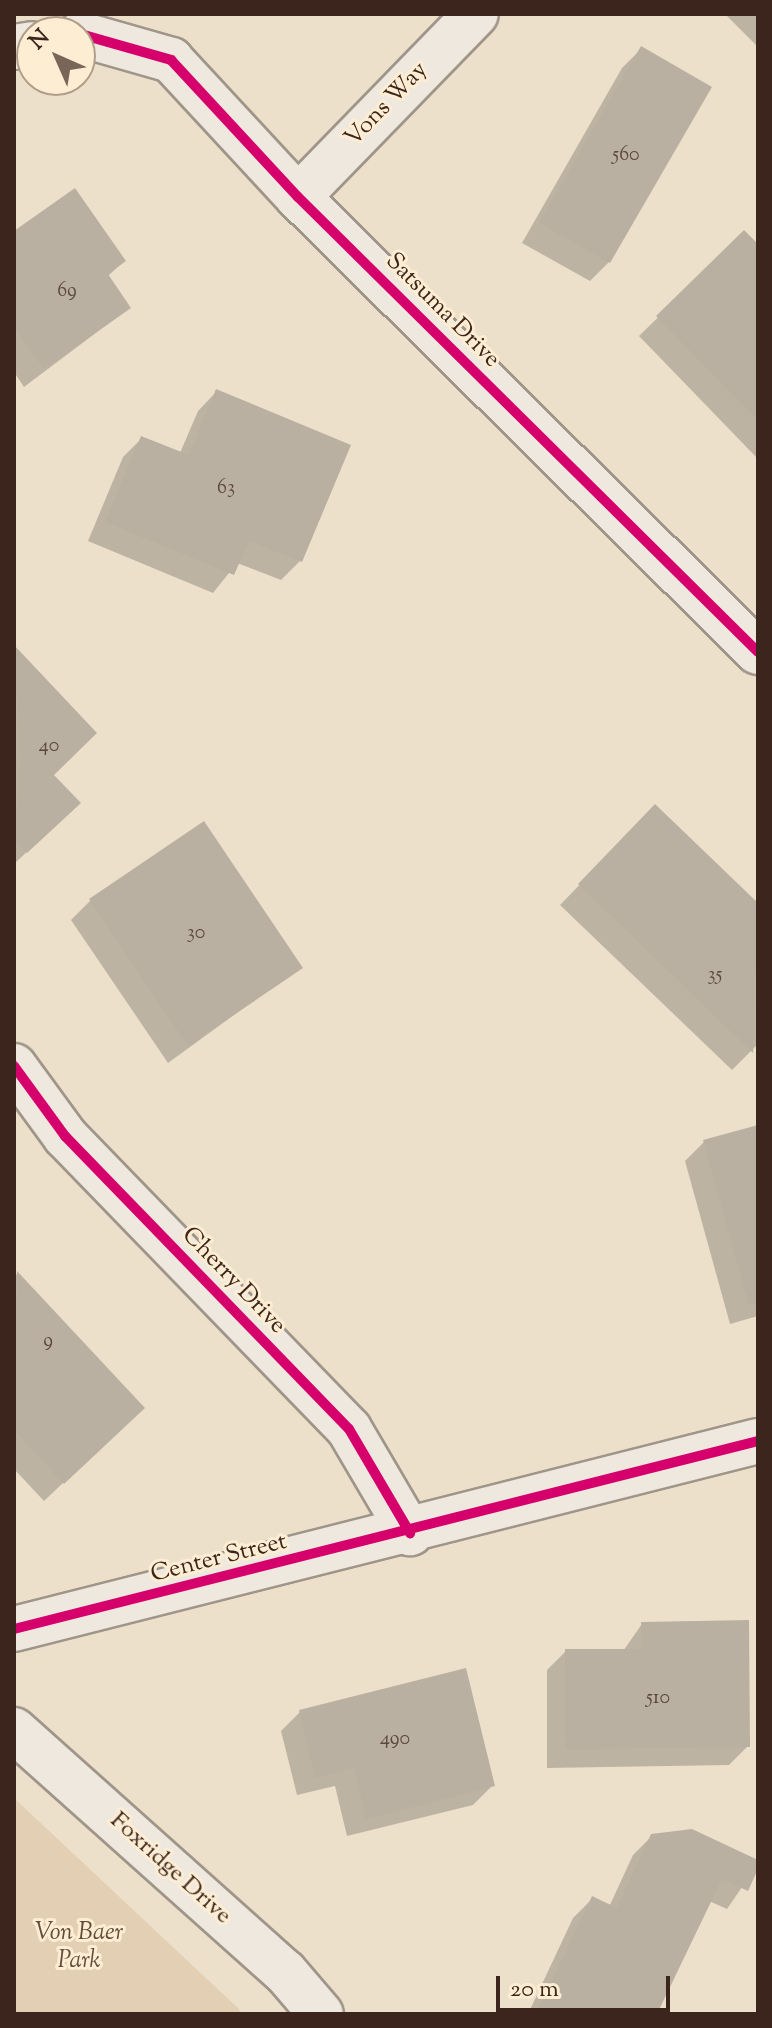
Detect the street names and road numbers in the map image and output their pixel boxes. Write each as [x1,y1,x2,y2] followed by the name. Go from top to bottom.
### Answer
[340,57,434,153] street label: Vons Way
[379,248,505,374] street label: Satsuma Drive
[175,1222,291,1340] street label: Cherry Drive
[148,1528,290,1590] street label: Center Street
[103,1807,237,1931] street label: Foxridge Drive

